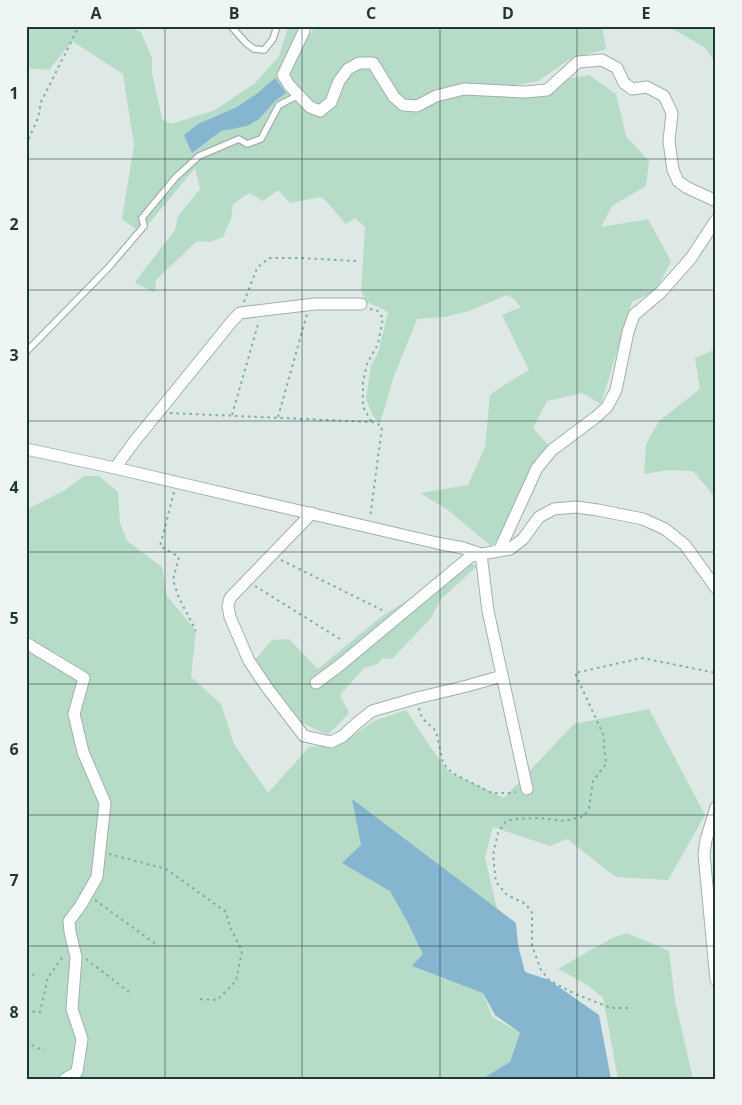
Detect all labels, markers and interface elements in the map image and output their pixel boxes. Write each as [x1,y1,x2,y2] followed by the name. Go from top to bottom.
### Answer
[90,2,102,24] text: A
[229,2,239,24] text: B
[366,2,376,24] text: C
[502,2,514,24] text: D
[642,2,651,24] text: E
[9,82,19,104] text: 1
[9,213,19,235] text: 2
[9,344,19,366] text: 3
[9,476,19,498] text: 4
[9,607,19,629] text: 5
[9,738,19,760] text: 6
[9,869,19,891] text: 7
[9,1001,19,1023] text: 8

